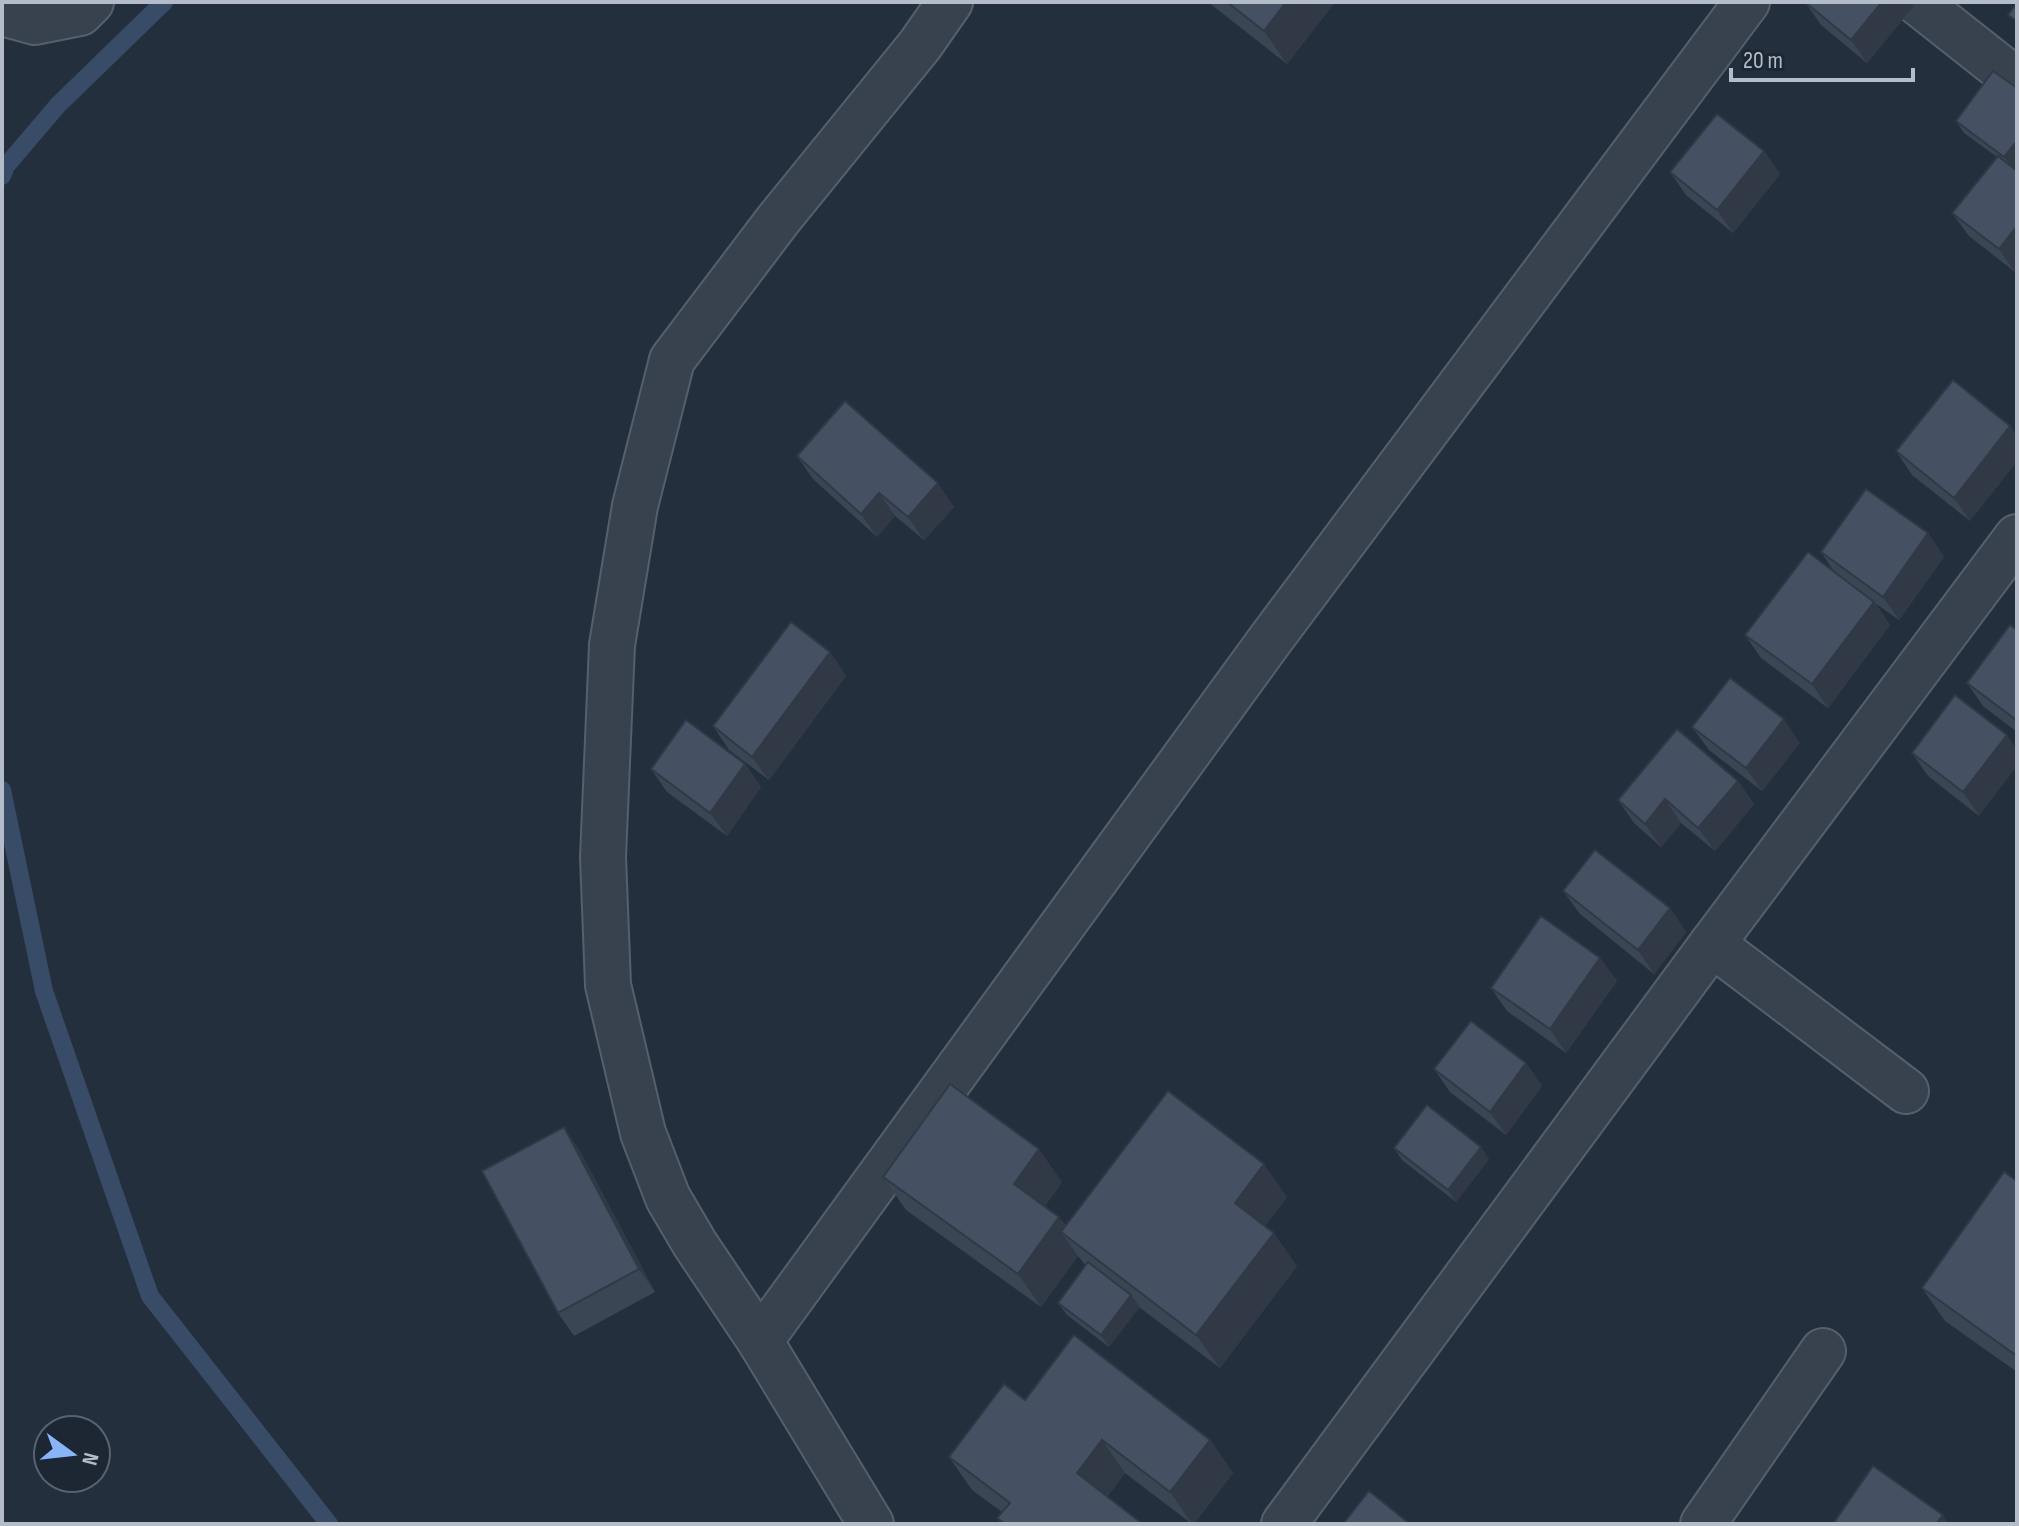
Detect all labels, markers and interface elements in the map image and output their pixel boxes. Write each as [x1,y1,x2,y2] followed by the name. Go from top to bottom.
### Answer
[1731,32,1913,82] scale bar
[1743,46,1783,75] text: 20 m
[32,1414,112,1494] north arrow
[75,1450,104,1468] text: N

